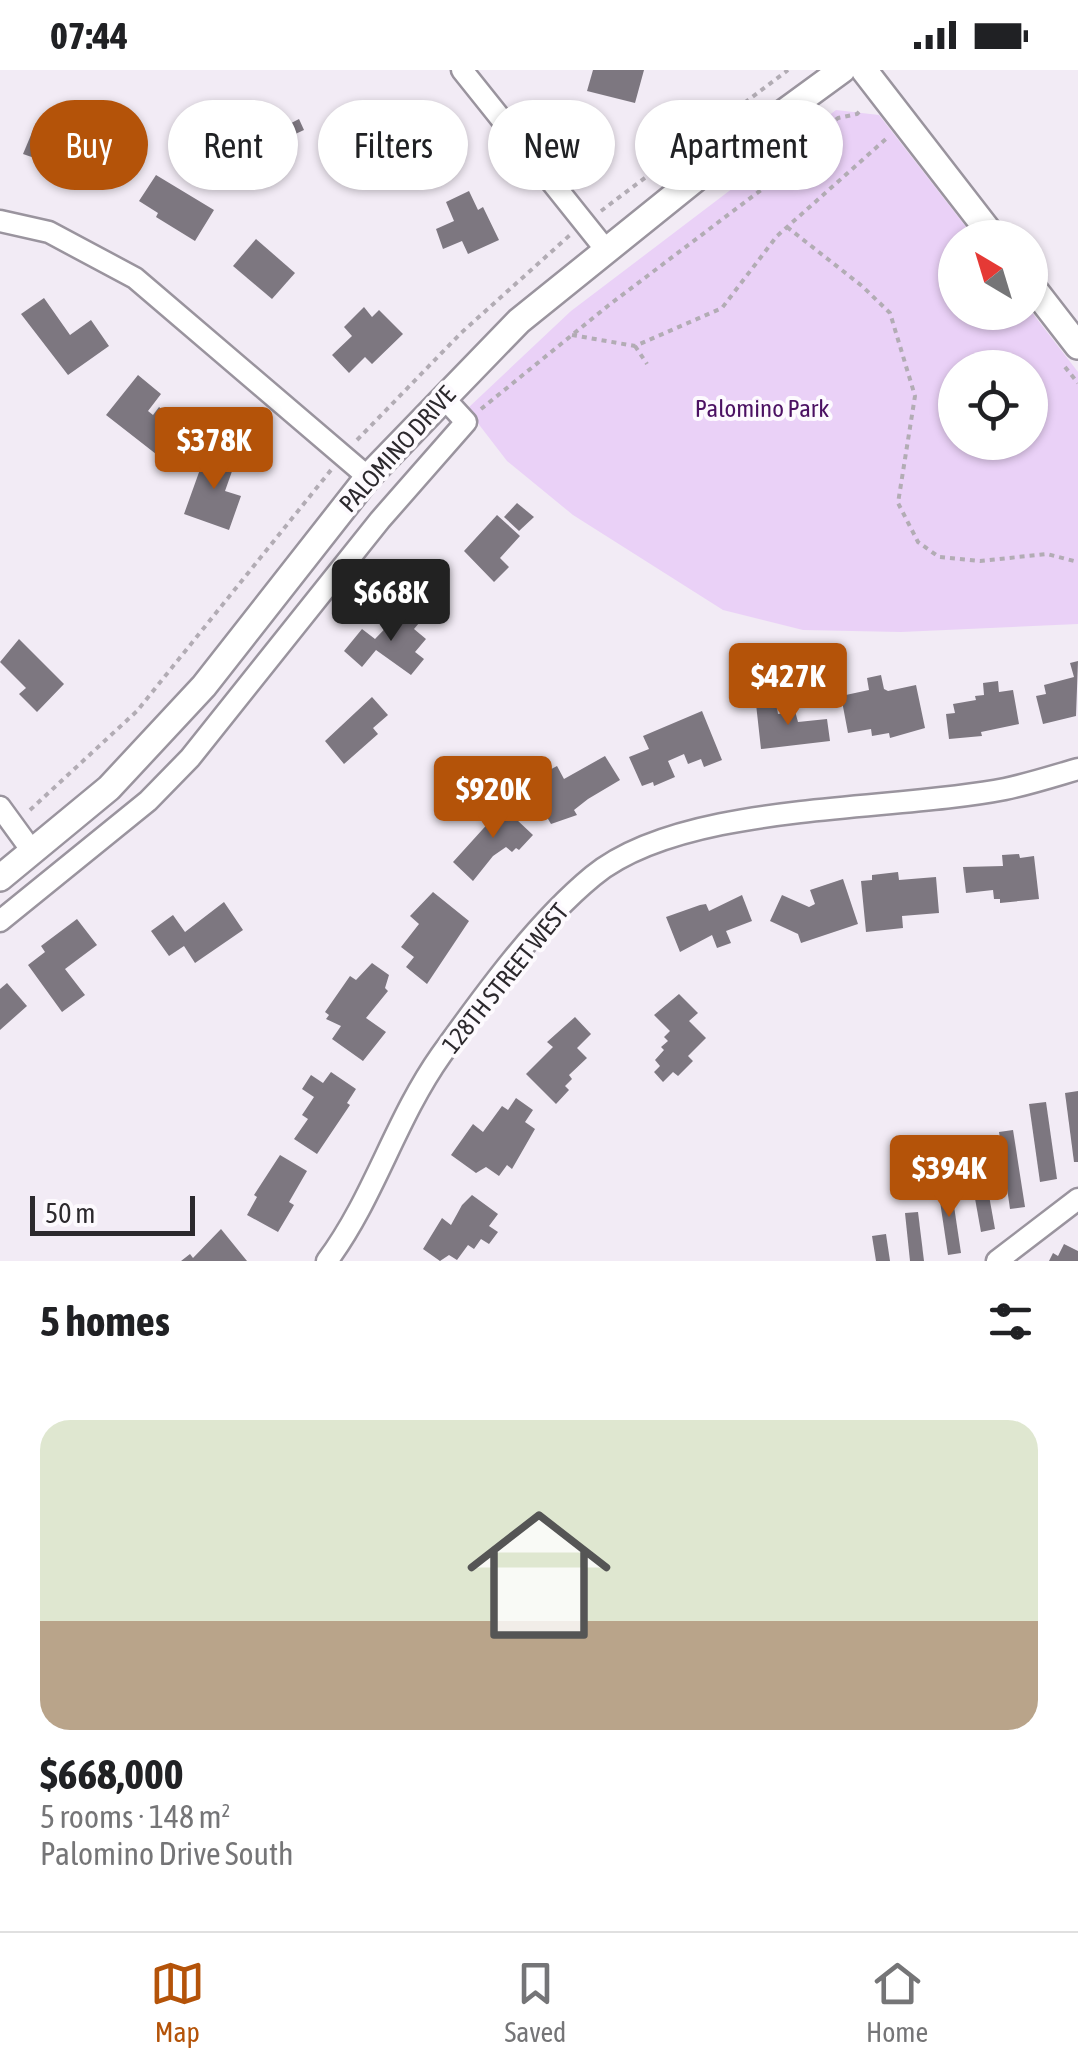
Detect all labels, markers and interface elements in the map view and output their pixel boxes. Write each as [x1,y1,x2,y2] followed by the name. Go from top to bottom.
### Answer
[50,14,128,57] text: 07:44
[30,100,148,190] chip: Buy
[168,100,298,190] chip: Rent
[318,100,468,190] chip: Filters
[488,100,615,190] chip: New
[635,100,843,190] chip: Apartment
[938,220,1048,330] north arrow
[938,220,1048,460] map controls
[938,350,1048,460] button: locate
[333,380,461,517] street label: PALOMINO DRIVE
[695,394,829,422] park label: Palomino Park
[144,407,284,492] pin: $378K
[177,421,251,458] text: $378K
[321,559,461,644] pin: $668K
[354,573,428,610] text: $668K
[718,643,858,728] pin: $427K
[751,657,825,694] text: $427K
[423,756,563,841] pin: $920K
[456,770,530,807] text: $920K
[436,898,574,1058] street label: 128TH STREET WEST
[879,1135,1019,1220] pin: $394K
[912,1149,986,1186] text: $394K
[30,1191,195,1236] scale bar
[45,1197,95,1229] text: 50 m
[983,1294,1038,1349] icon: filters
[40,1297,170,1345] text: 5 homes
[449,1485,629,1665] icon: home
[40,1750,184,1798] text: $668,000
[40,1798,230,1835] text: 5 rooms · 148 m²
[40,1835,294,1872] text: Palomino Drive South
[150,1956,205,2048] tab: Map
[504,1956,566,2048] tab: Saved
[866,1956,928,2048] tab: Home

